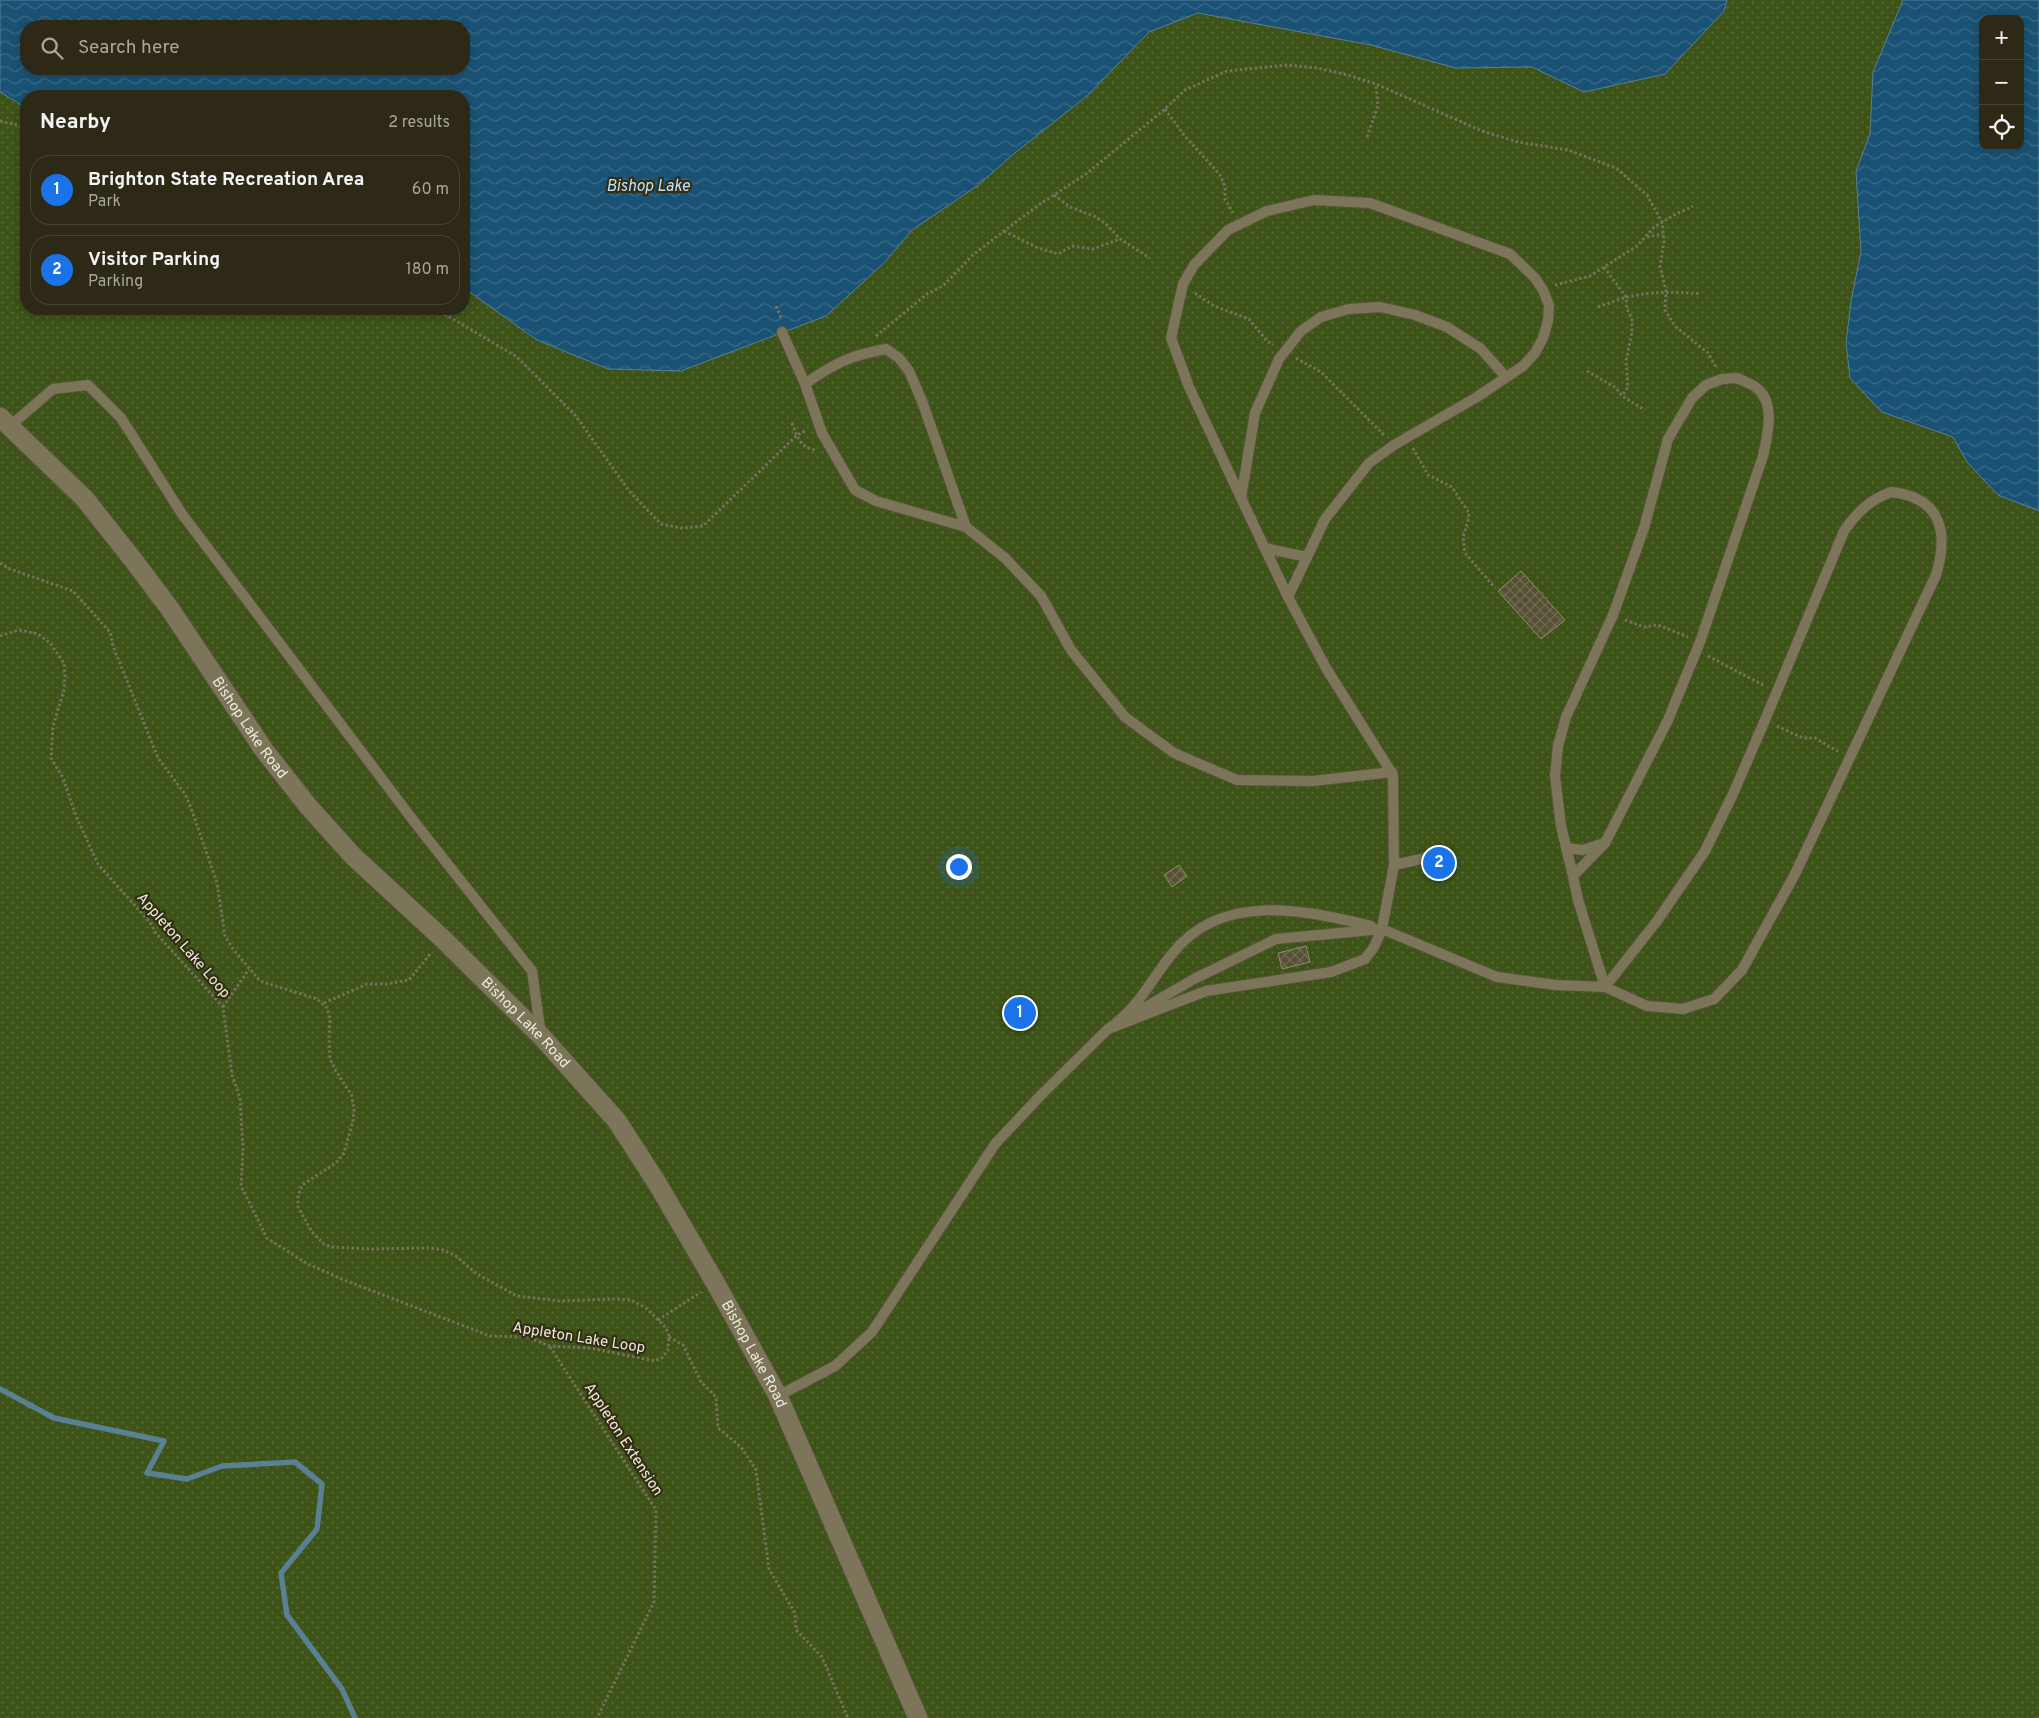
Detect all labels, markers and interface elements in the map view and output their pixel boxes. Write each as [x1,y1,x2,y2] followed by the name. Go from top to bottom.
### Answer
[1979,15,2024,150] map controls
[1979,15,2024,60] button: +
[20,20,470,75] search box
[38,34,66,62] icon: search
[78,36,180,60] text: Search here
[1979,60,2024,105] button: −
[1979,105,2024,150] button: locate
[40,109,111,136] text: Nearby
[388,113,450,133] text: 2 results
[88,168,364,192] text: Brighton State Recreation Area
[606,177,690,197] water label: Bishop Lake
[54,180,60,200] text: 1
[412,180,449,200] text: 60 m
[88,192,121,212] text: Park
[88,248,220,272] text: Visitor Parking
[52,260,62,280] text: 2
[406,260,449,280] text: 180 m
[88,272,143,292] text: Parking
[207,674,291,783] street label: Bishop Lake Road
[1423,844,1455,882] pin: 2
[946,854,972,880] your location
[132,889,234,1003] street label: Appleton Lake Loop
[476,974,573,1073] street label: Bishop Lake Road
[1004,994,1036,1032] pin: 1
[716,1298,790,1411] street label: Bishop Lake Road
[511,1319,646,1358] street label: Appleton Lake Loop
[579,1380,666,1500] street label: Appleton Extension

